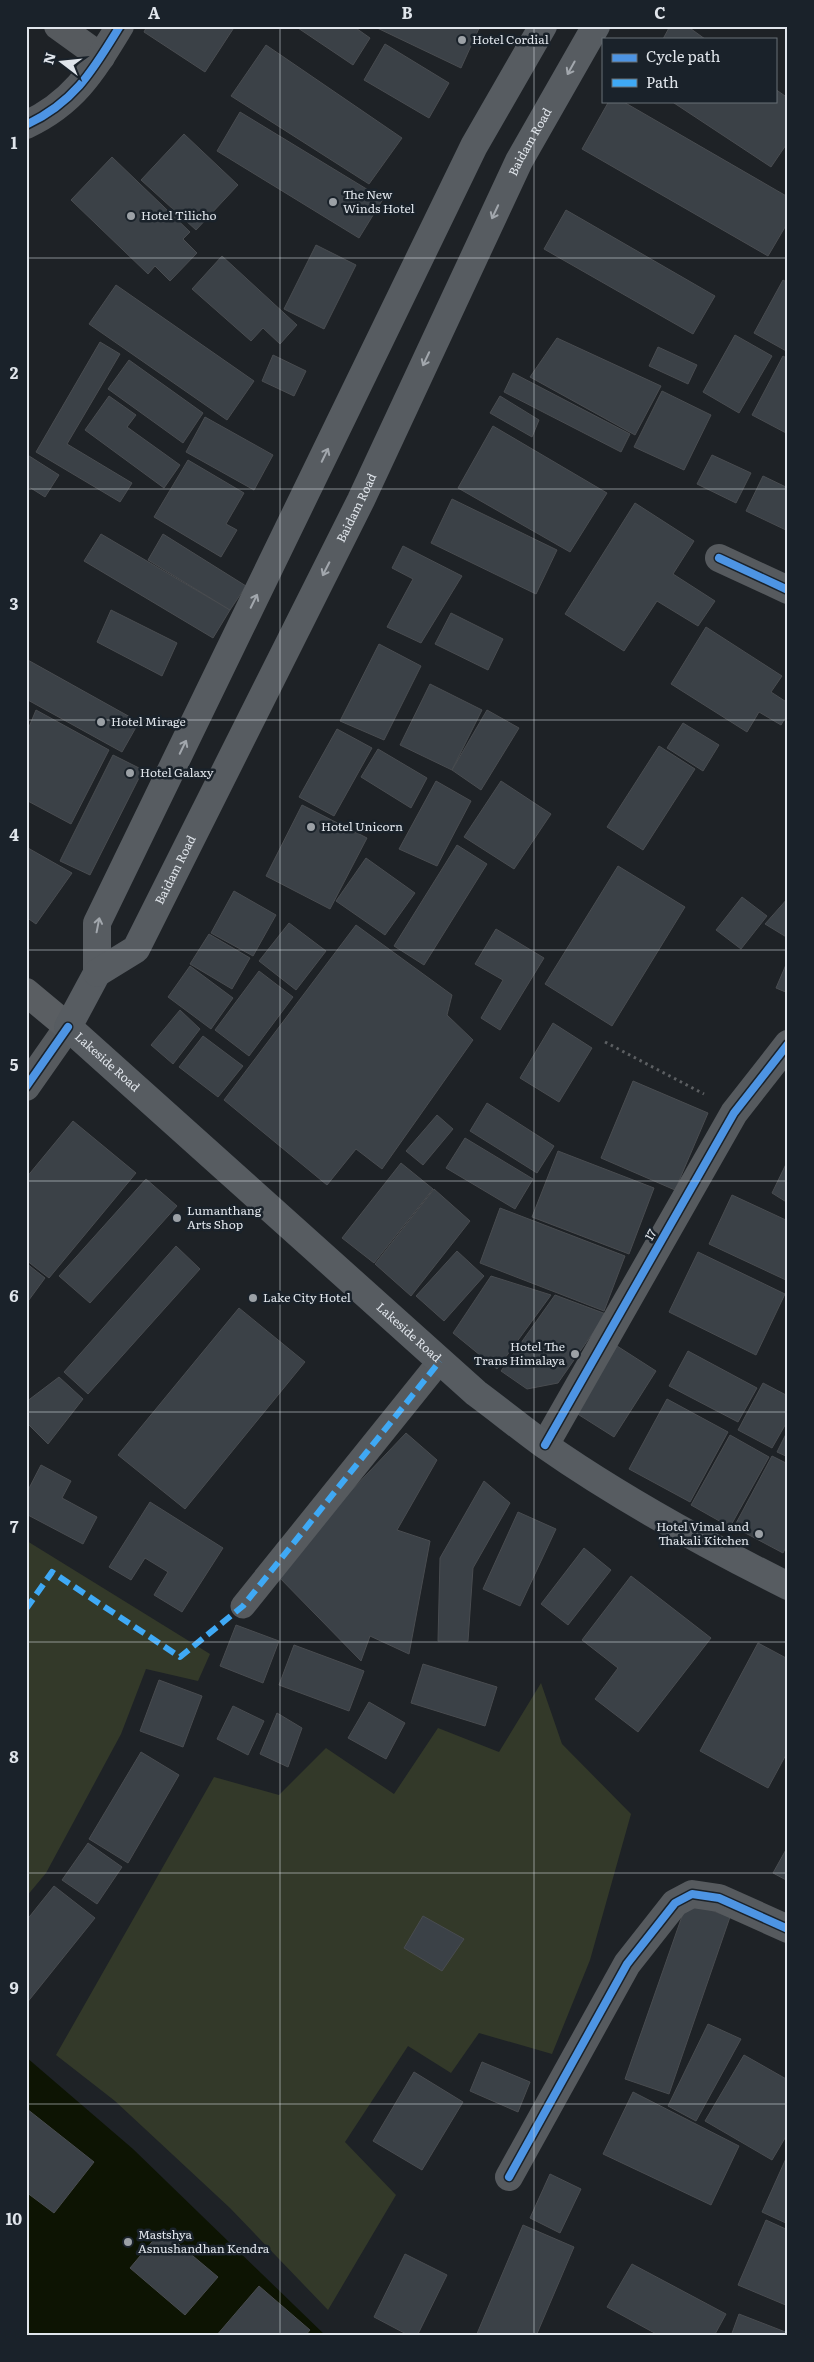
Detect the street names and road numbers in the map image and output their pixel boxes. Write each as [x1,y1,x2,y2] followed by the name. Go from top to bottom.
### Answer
[503,104,556,179] street label: Baidam Road
[331,469,381,545] street label: Baidam Road
[150,831,200,907] street label: Baidam Road
[71,1027,145,1096] street label: Lakeside Road
[640,1225,661,1244] street label: 17
[373,1298,446,1366] street label: Lakeside Road

